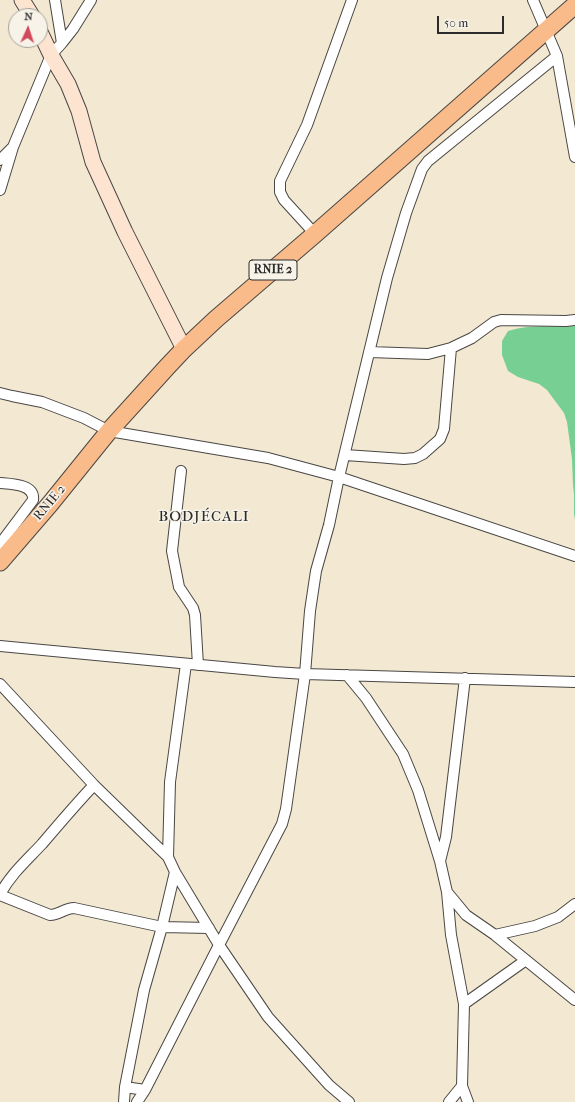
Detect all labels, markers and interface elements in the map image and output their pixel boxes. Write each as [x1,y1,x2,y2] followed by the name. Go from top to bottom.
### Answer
[8,8,48,48] north arrow
[439,8,506,34] scale bar
[24,10,33,23] text: N
[444,16,468,30] text: 50 m
[249,260,297,280] road number: RNIE 2
[31,482,69,524] street label: RNIE 2
[158,508,250,526] district label: BODJÉCALI

